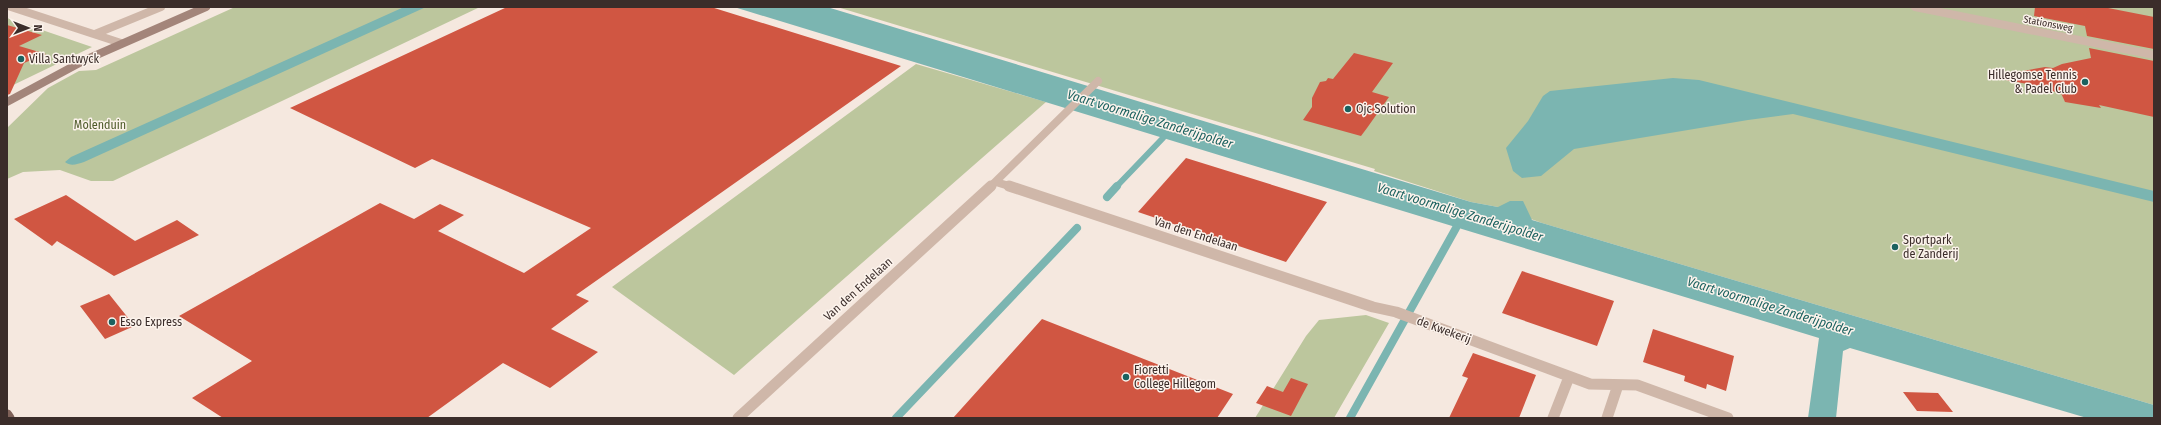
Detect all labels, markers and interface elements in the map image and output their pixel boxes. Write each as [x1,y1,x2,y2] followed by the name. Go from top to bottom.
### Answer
[8,8,48,48] north arrow
[2022,13,2074,35] street label: Stationsweg
[31,25,44,31] text: N
[29,52,99,66] place label: Villa Santwyck
[16,54,26,64] marker: Villa Santwyck
[1988,68,2077,96] place label: Hillegomse Tennis & Padel Club
[2080,77,2090,87] marker: Hillegomse Tennis & Padel Club
[1065,87,1235,152] water label: Vaart voormalige Zanderijpolder
[1356,102,1416,116] place label: Ojc Solution
[1343,104,1353,114] marker: Ojc Solution
[74,118,126,132] park label: Molenduin
[1375,180,1545,245] water label: Vaart voormalige Zanderijpolder
[1152,214,1240,254] street label: Van den Endelaan
[1903,233,1958,261] place label: Sportpark de Zanderij
[1890,242,1900,252] marker: Sportpark de Zanderij
[821,255,895,323] street label: Van den Endelaan
[1685,274,1855,339] water label: Vaart voormalige Zanderijpolder
[1415,314,1473,346] street label: de Kwekerij
[120,315,182,329] place label: Esso Express
[107,317,117,327] marker: Esso Express
[1134,363,1216,391] place label: Fioretti College Hillegom
[1121,372,1131,382] marker: Fioretti College Hillegom

